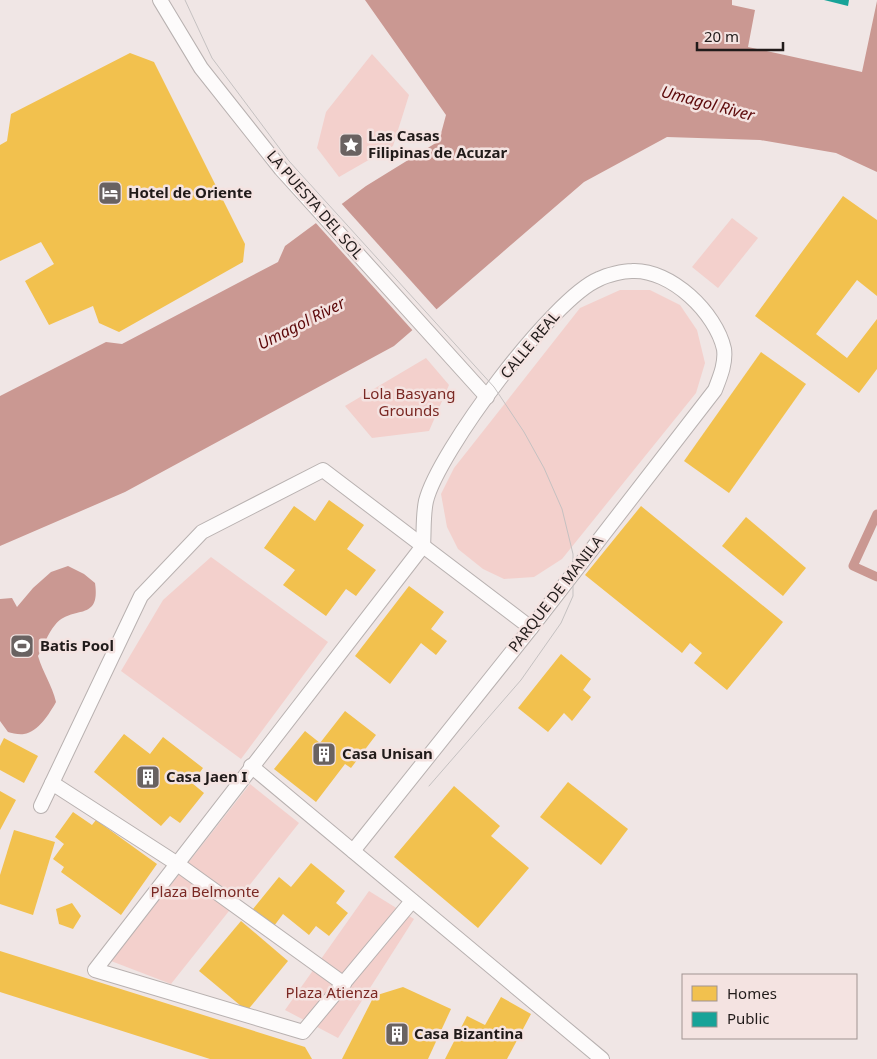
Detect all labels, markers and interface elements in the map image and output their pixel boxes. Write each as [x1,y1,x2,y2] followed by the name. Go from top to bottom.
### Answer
[697,20,783,52] scale bar
[704,26,739,46] text: 20 m
[659,80,758,126] water label: Umagol River
[368,125,507,162] place label: Las Casas Filipinas de Acuzar
[338,132,364,158] place icon: Las Casas Filipinas de Acuzar
[263,146,369,263] street label: LA PUESTA DEL SOL
[97,180,123,206] hotel icon: Hotel de Oriente
[128,182,252,202] place label: Hotel de Oriente
[253,291,349,355] water label: Umagol River
[495,306,563,382] street label: CALLE REAL
[362,383,456,420] park label: Lola Basyang Grounds
[503,531,607,656] street label: PARQUE DE MANILA
[9,633,35,659] sports icon: Batis Pool
[40,635,114,655] place label: Batis Pool
[311,741,337,767] building icon: Casa Unisan
[342,743,433,763] place label: Casa Unisan
[135,764,161,790] building icon: Casa Jaen I
[166,766,248,786] place label: Casa Jaen I
[150,881,260,901] park label: Plaza Belmonte
[682,974,857,1039] legend
[286,982,378,1002] park label: Plaza Atienza
[727,983,777,1003] text: Homes
[727,1008,770,1028] text: Public
[384,1021,410,1047] building icon: Casa Bizantina
[414,1023,523,1043] place label: Casa Bizantina

